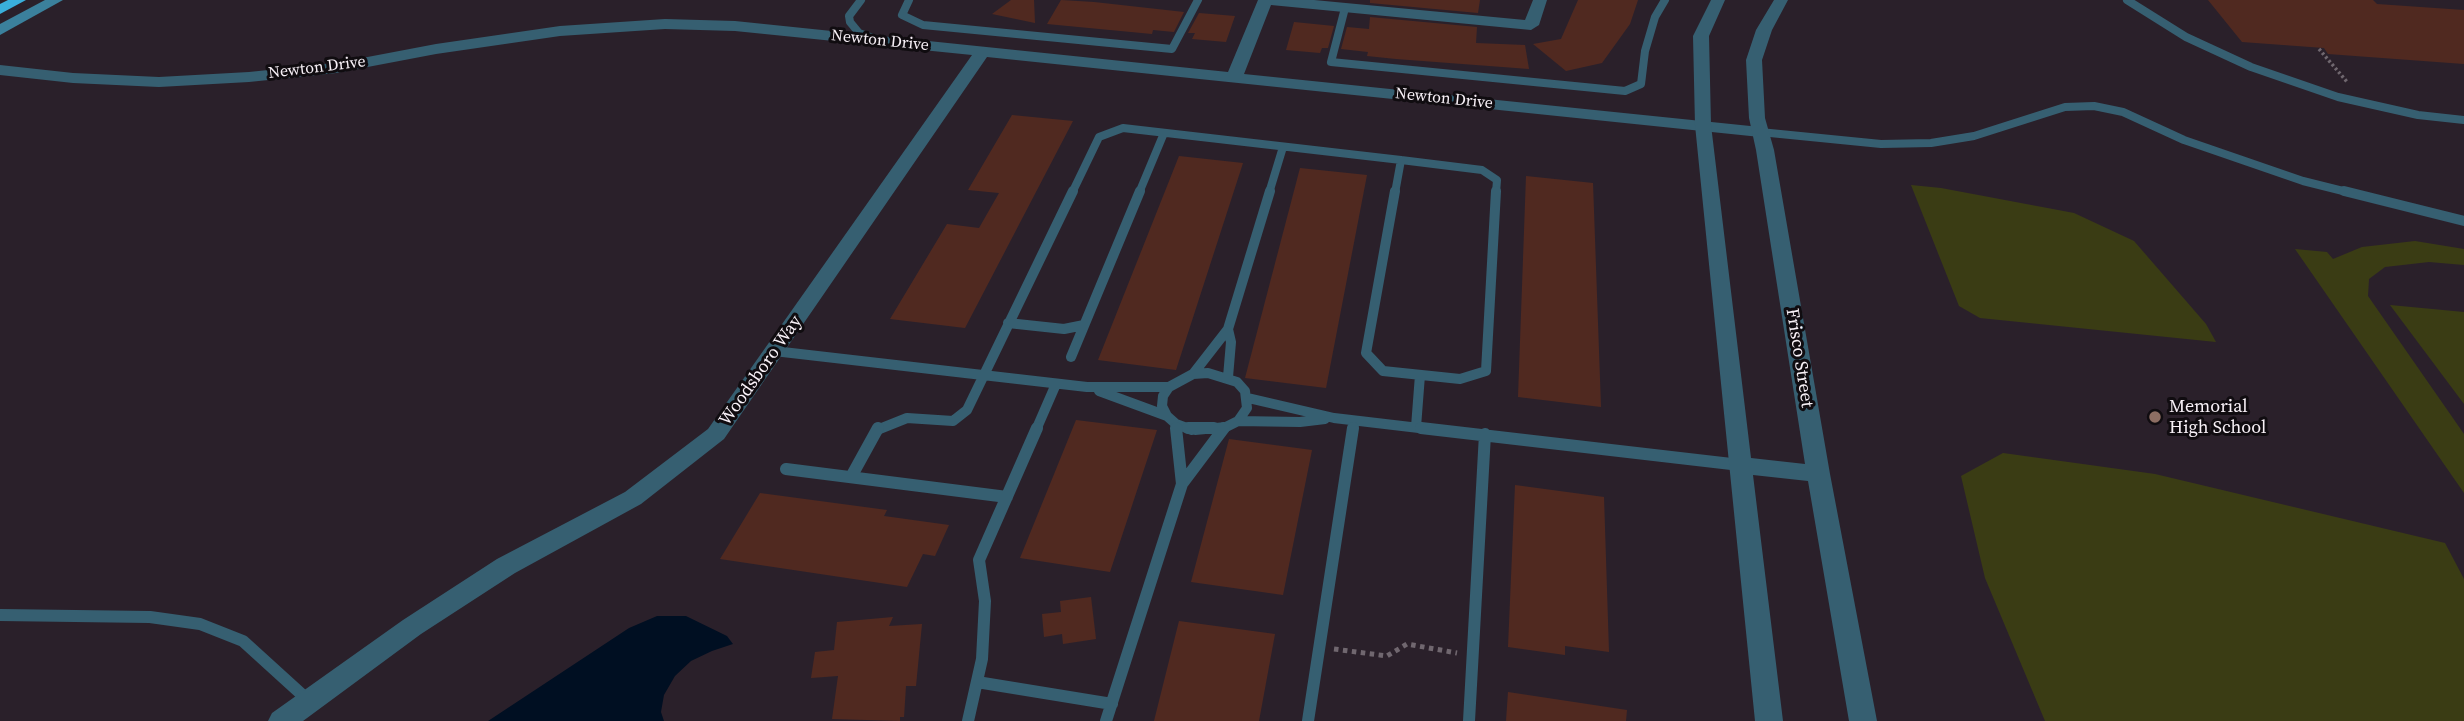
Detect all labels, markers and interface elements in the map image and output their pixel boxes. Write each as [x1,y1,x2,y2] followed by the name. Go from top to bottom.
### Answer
[830,26,930,56] street label: Newton Drive
[267,53,367,83] street label: Newton Drive
[1394,84,1494,114] street label: Newton Drive
[1780,307,1818,409] street label: Frisco Street
[715,312,807,430] street label: Woodsboro Way
[2169,396,2266,438] place label: Memorial High School
[2147,409,2163,425] marker: Memorial High School

